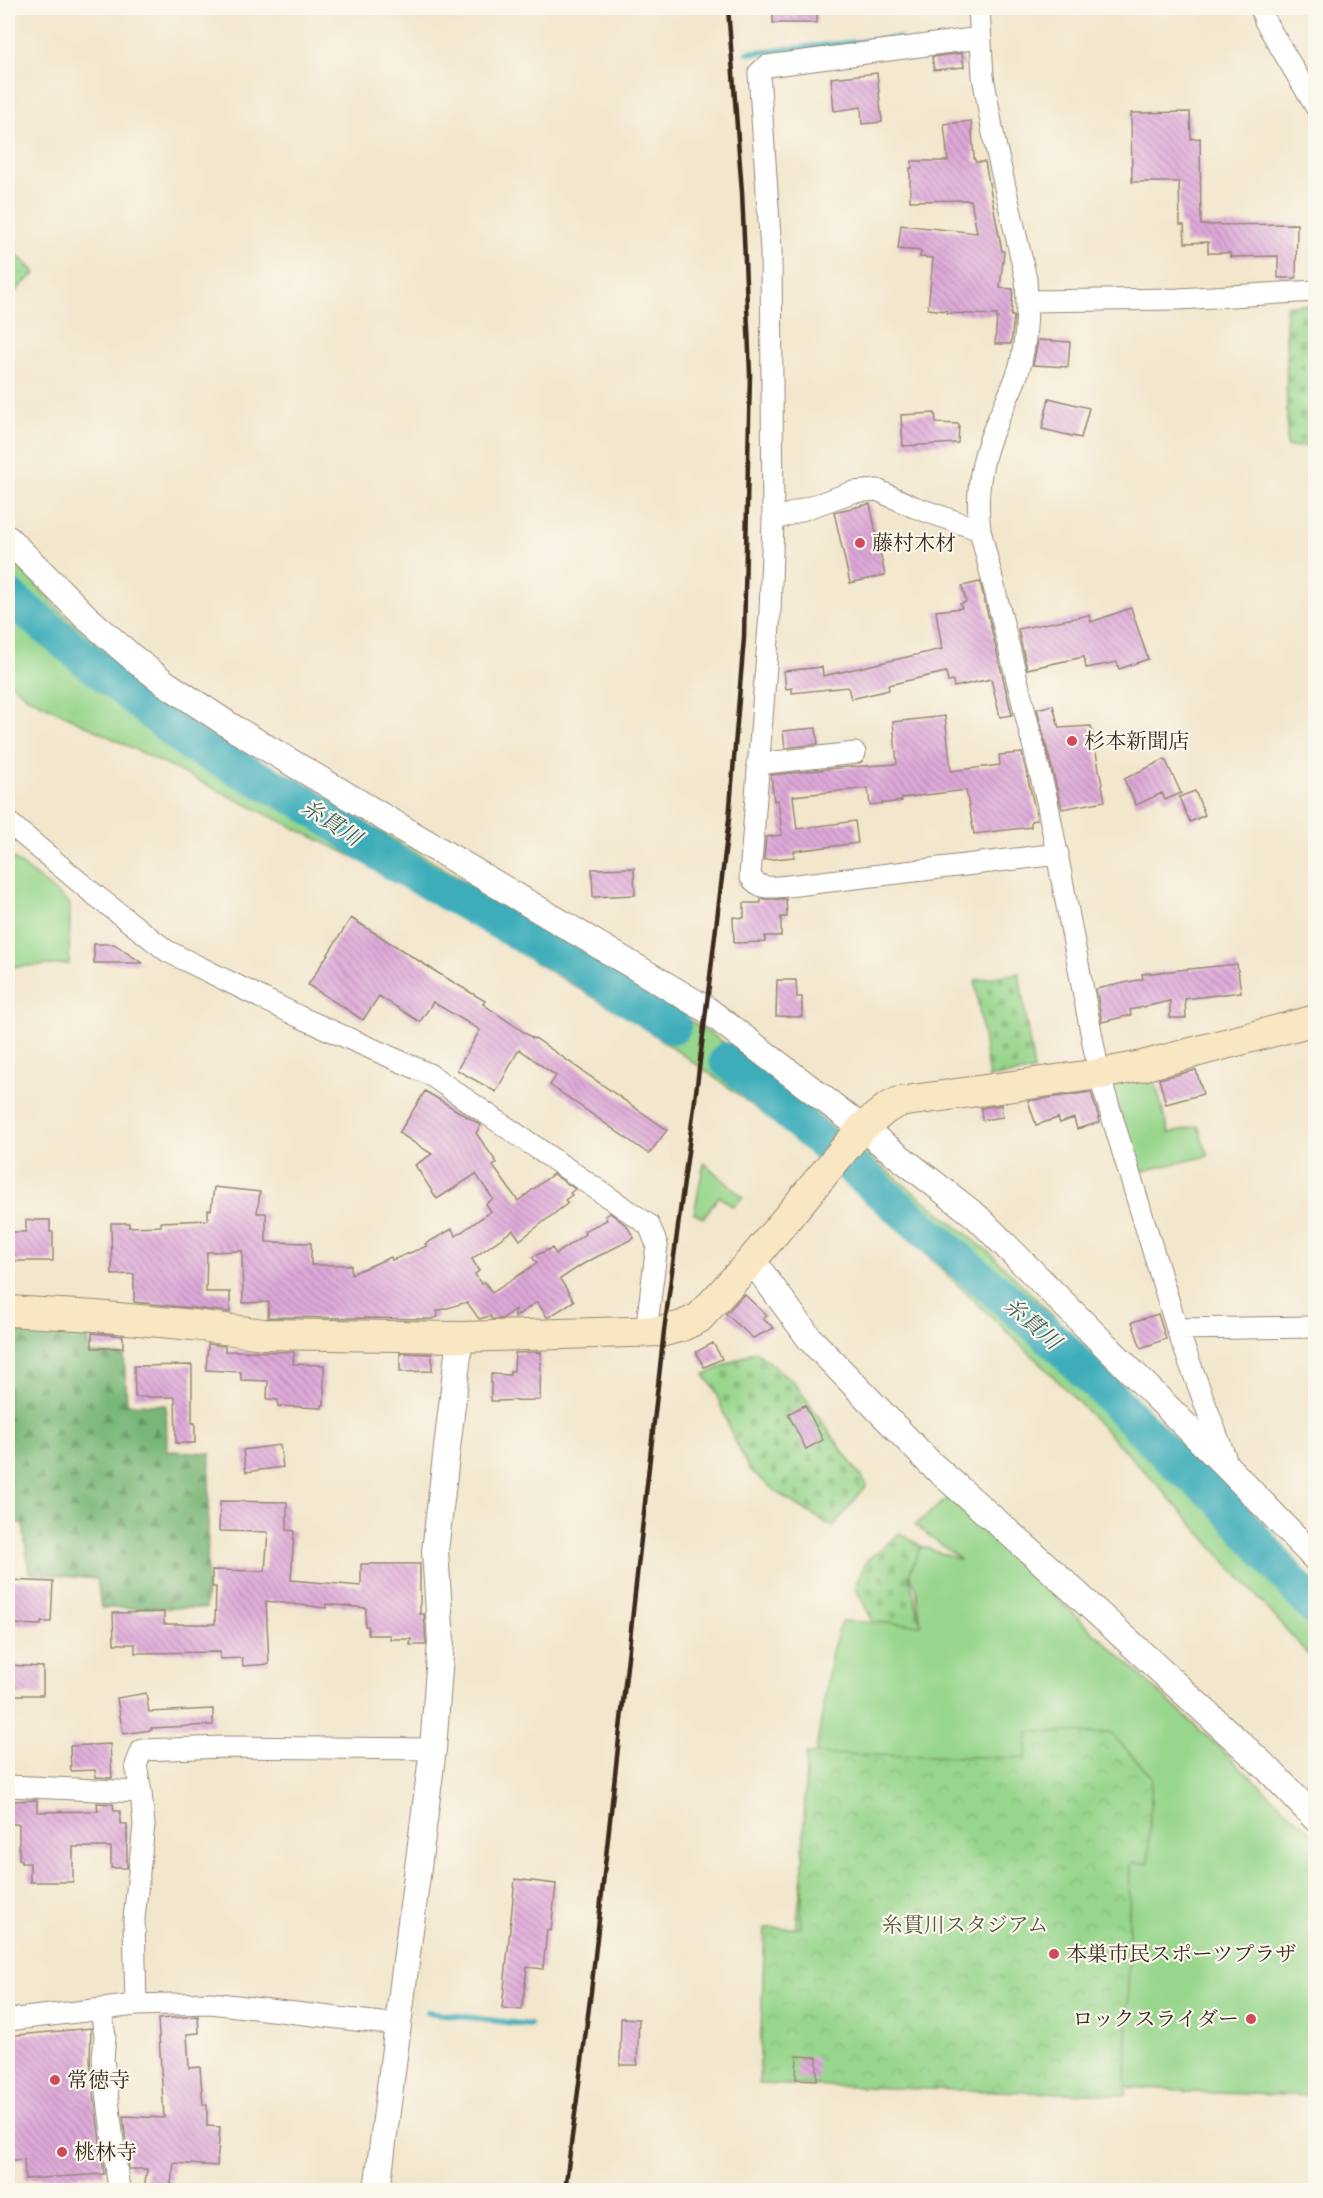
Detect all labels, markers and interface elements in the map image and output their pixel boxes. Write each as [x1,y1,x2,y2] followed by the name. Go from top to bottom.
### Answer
[872,529,956,557] place label: 藤村木材
[853,536,867,550] marker: 藤村木材
[1084,727,1189,755] place label: 杉本新聞店
[1065,734,1079,748] marker: 杉本新聞店
[296,792,369,854] water label: 糸貫川
[998,1291,1069,1358] water label: 糸貫川
[882,1911,1048,1939] park label: 糸貫川スタジアム
[1066,1940,1296,1968] place label: 本巣市民スポーツプラザ
[1047,1947,1061,1961] marker: 本巣市民スポーツプラザ
[1072,2005,1239,2033] place label: ロックスライダー
[1244,2012,1258,2026] marker: ロックスライダー
[67,2066,130,2094] place label: 常徳寺
[48,2073,62,2087] marker: 常徳寺
[74,2138,137,2166] place label: 桃林寺
[55,2145,69,2159] marker: 桃林寺

